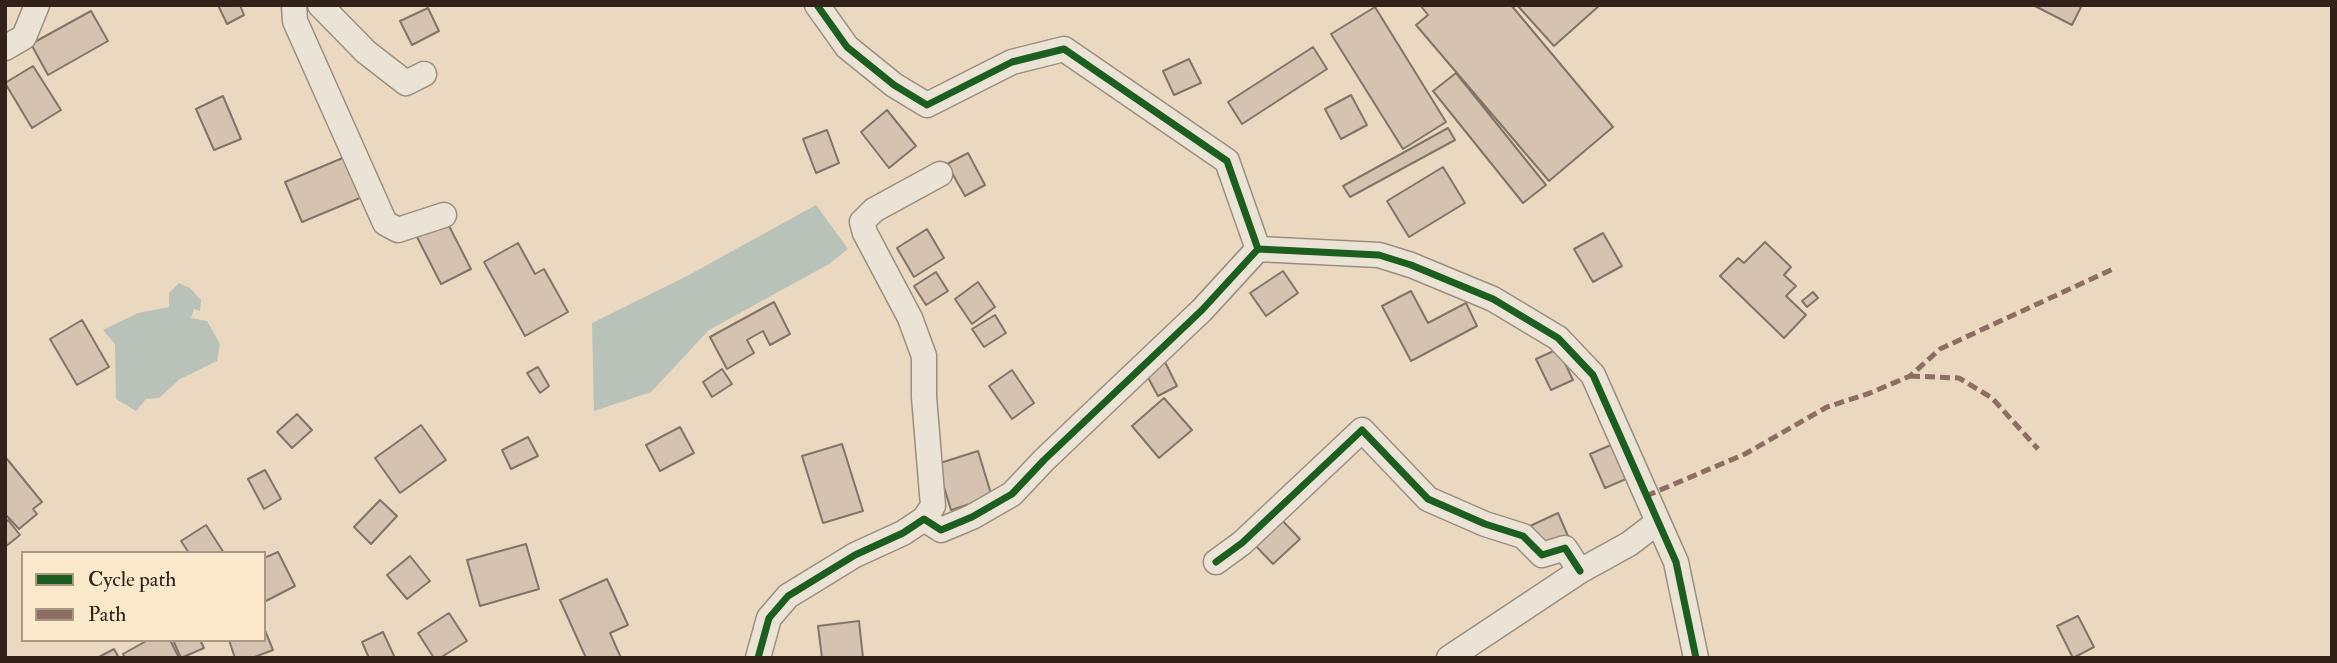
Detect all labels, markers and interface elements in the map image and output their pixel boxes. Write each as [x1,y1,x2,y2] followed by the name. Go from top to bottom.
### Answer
[21,551,266,642] legend
[88,566,176,593] text: Cycle path
[88,601,126,628] text: Path

